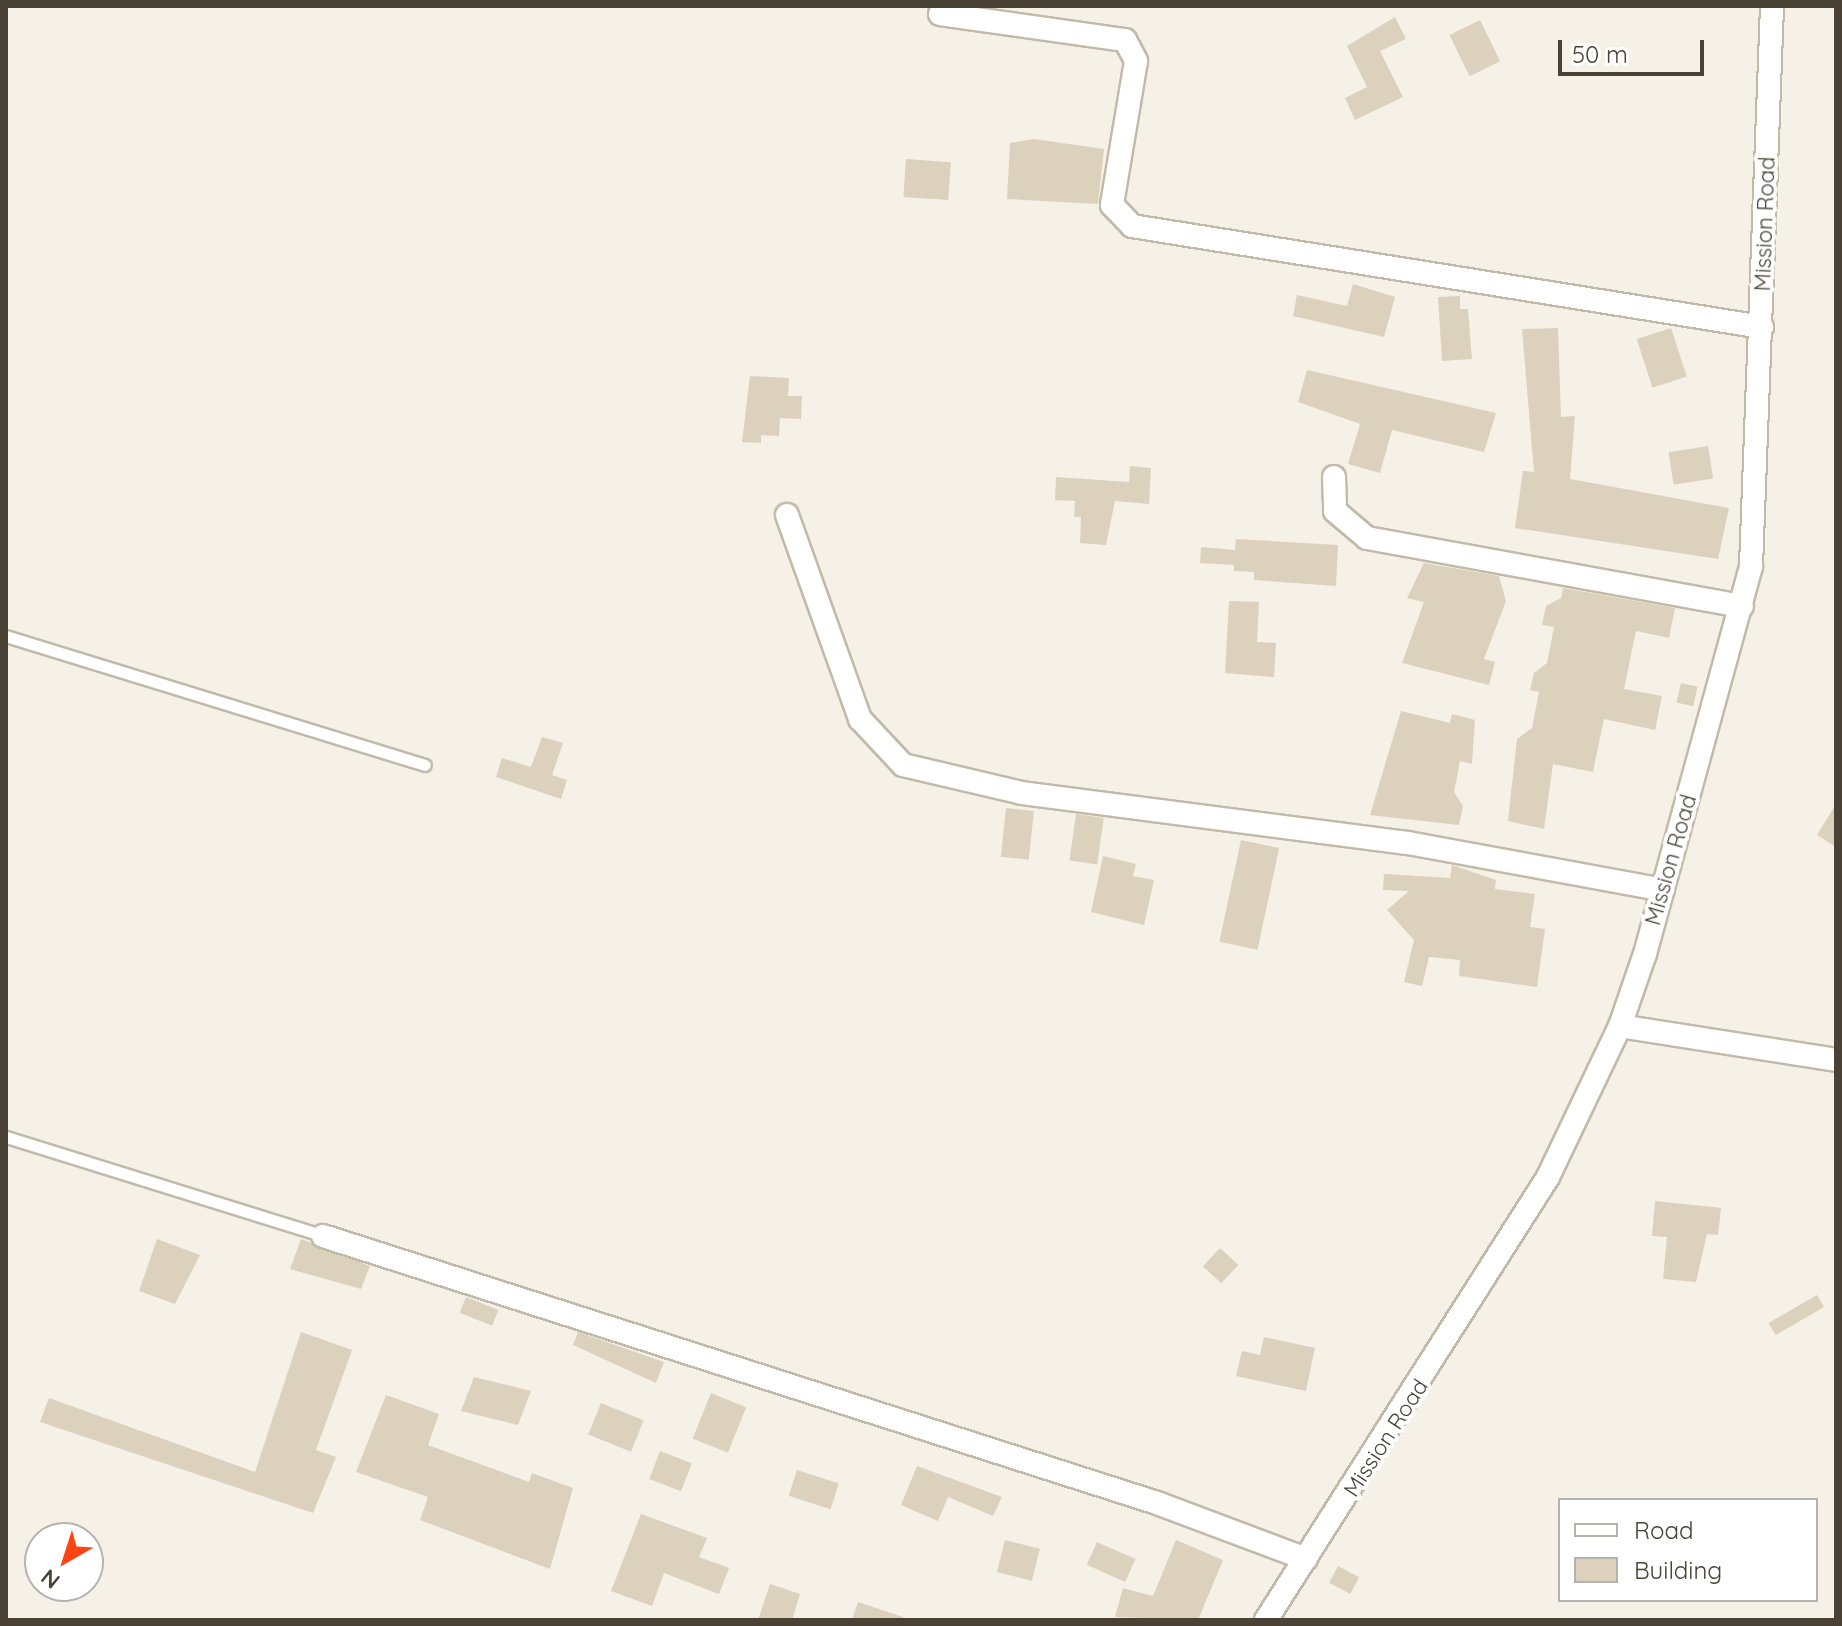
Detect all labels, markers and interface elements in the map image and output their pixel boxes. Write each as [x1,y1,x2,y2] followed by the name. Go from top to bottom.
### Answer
[1562,24,1708,74] scale bar
[1572,39,1628,69] text: 50 m
[1749,156,1781,292] street label: Mission Road
[1640,792,1702,928] street label: Mission Road
[1338,1374,1434,1502] street label: Mission Road
[1558,1498,1818,1602] legend
[1634,1515,1694,1545] text: Road
[24,1522,104,1602] north arrow
[1634,1555,1722,1585] text: Building
[35,1563,65,1595] text: N

